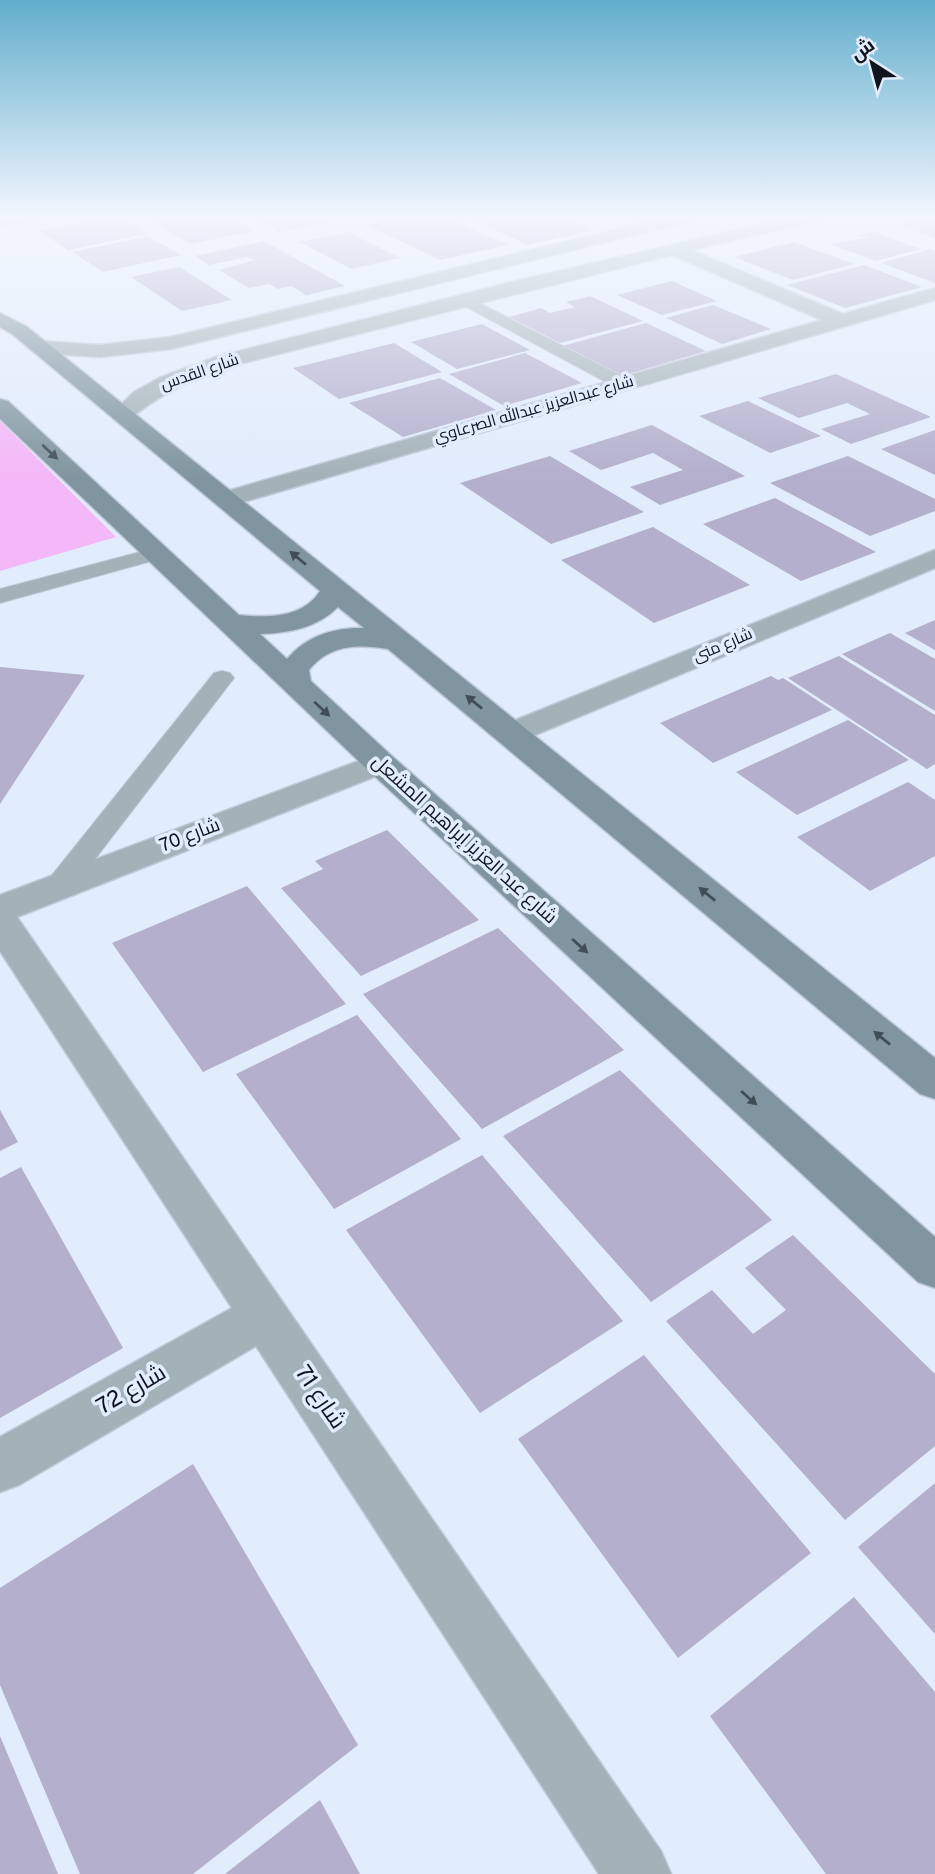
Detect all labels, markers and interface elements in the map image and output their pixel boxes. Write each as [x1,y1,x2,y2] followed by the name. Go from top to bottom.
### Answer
[837,28,907,98] north arrow
[846,34,880,68] text: ش
[158,350,242,396] street label: شارع القدس
[431,370,637,450] street label: شارع عبدالعزيز عبدالله الصرعاوي
[41,444,59,460] one-way arrow
[290,551,308,566] one-way arrow
[690,625,756,667] street label: شارع منى
[466,695,484,710] one-way arrow
[313,701,330,717] one-way arrow
[366,750,562,930] street label: شارع عبد العزيز إبراهيم المشعل
[156,814,224,858] street label: شارع 70
[698,887,715,902] one-way arrow
[571,937,588,953] one-way arrow
[874,1031,892,1046] one-way arrow
[740,1090,757,1106] one-way arrow
[92,1360,172,1422] street label: شارع 72
[287,1360,351,1436] street label: شارع 71

